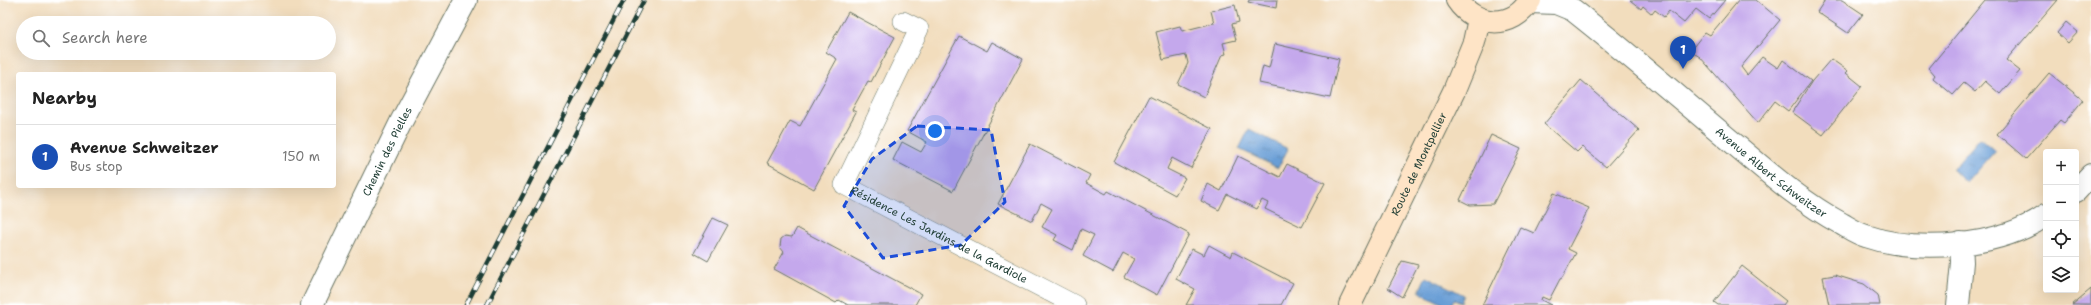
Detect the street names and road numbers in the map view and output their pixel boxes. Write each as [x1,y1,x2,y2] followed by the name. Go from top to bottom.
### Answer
[359,104,415,199] street label: Chemin des Pielles
[1387,110,1450,218] street label: Route de Montpellier
[1712,124,1830,221] street label: Avenue Albert Schweitzer
[848,182,1030,287] street label: Résidence Les Jardins de la Gardiole

